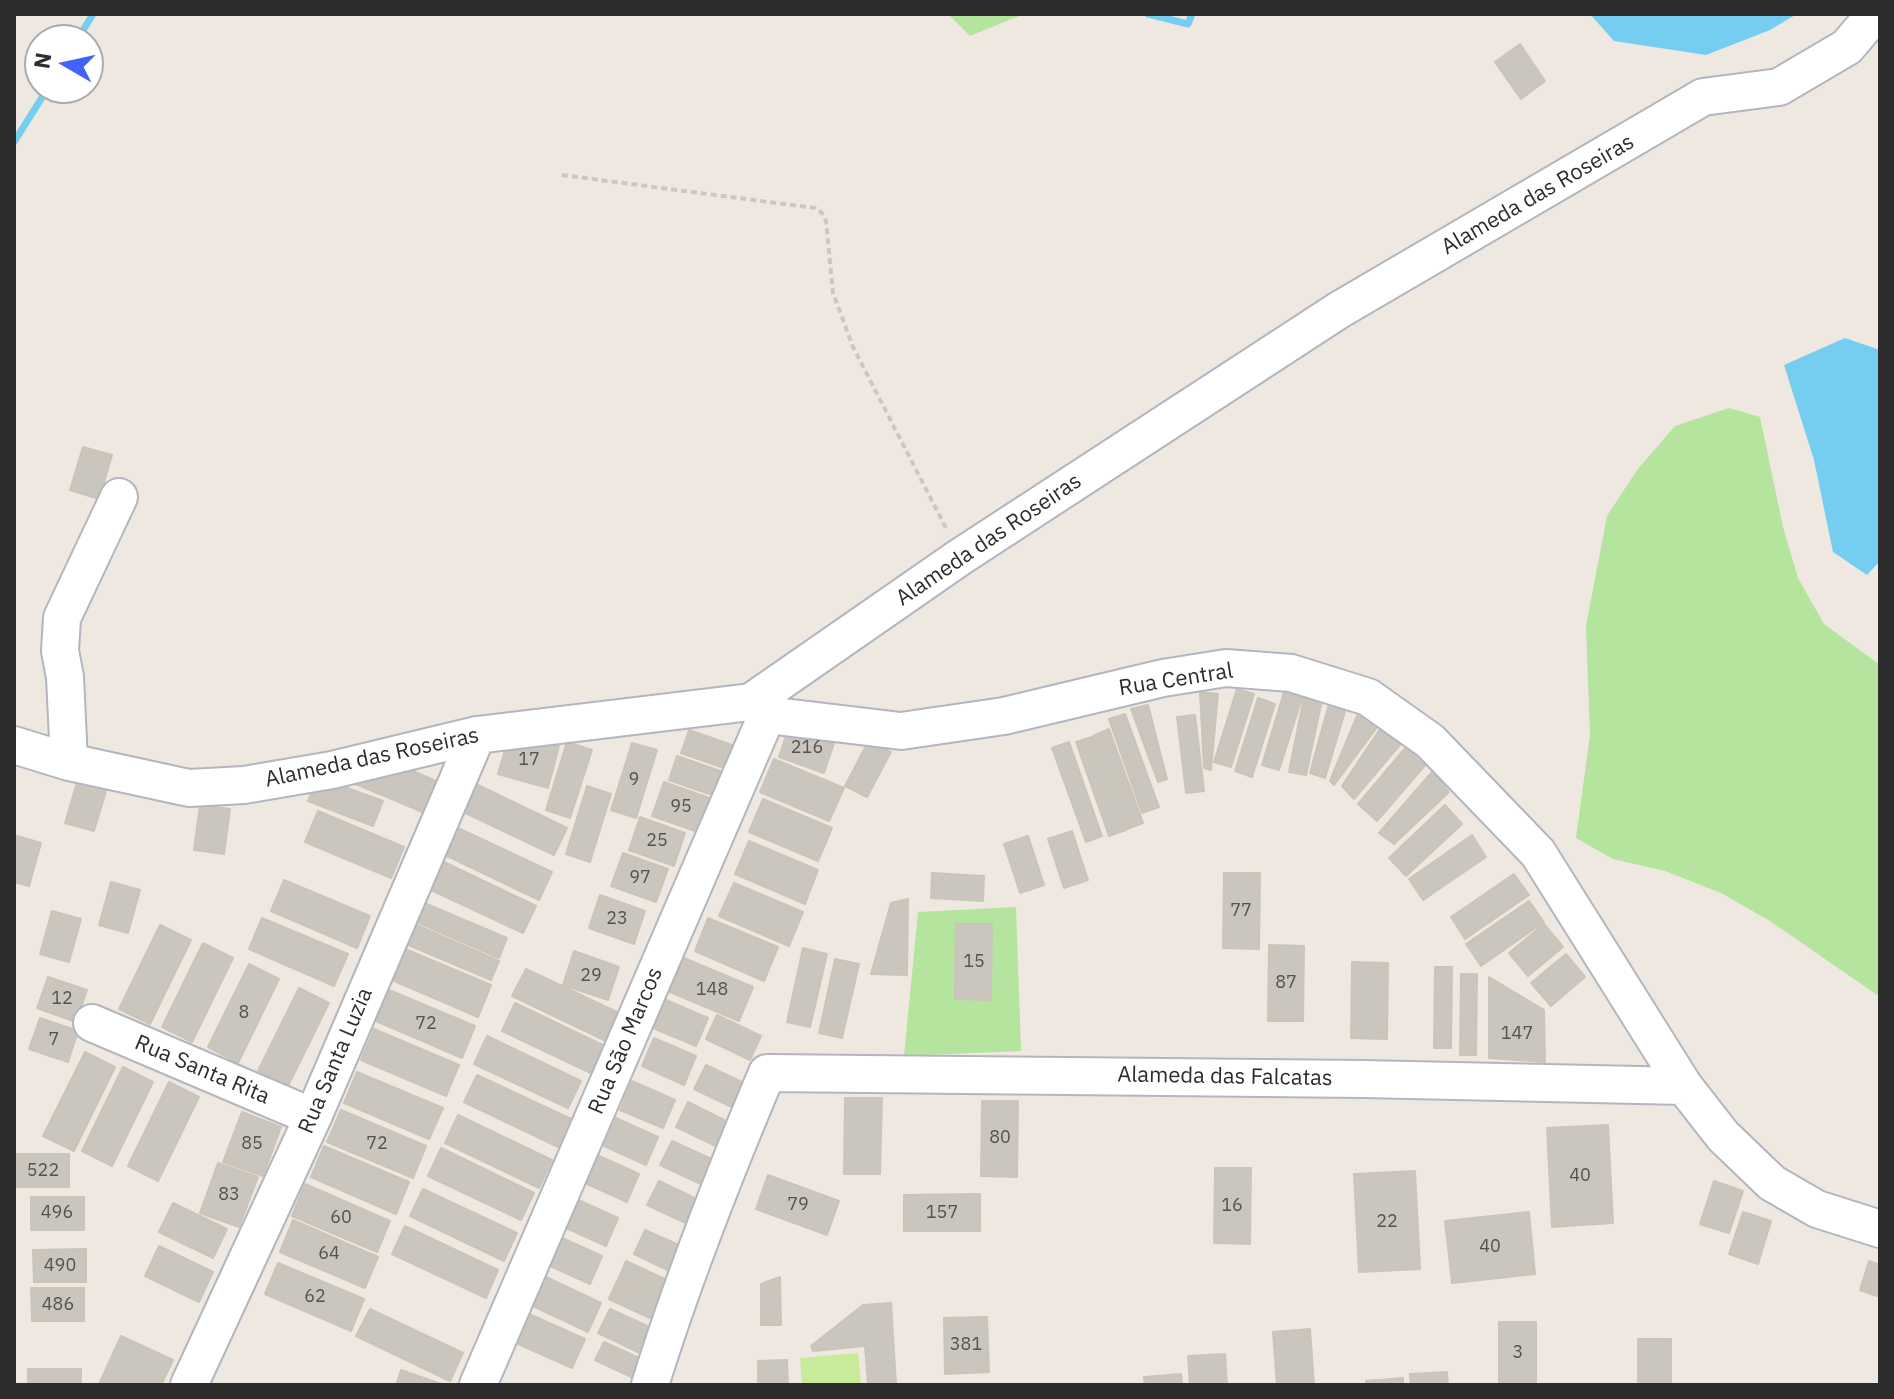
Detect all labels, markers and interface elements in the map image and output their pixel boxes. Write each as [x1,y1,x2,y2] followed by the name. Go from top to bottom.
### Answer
[24,24,104,104] north arrow
[26,50,57,71] text: N
[1437,129,1639,261] street label: Alameda das Roseiras
[891,468,1087,612] street label: Alameda das Roseiras
[1117,658,1235,702] street label: Rua Central
[263,722,481,794] street label: Alameda das Roseiras
[791,737,823,759] house number: 216
[518,749,540,771] house number: 17
[629,769,639,791] house number: 9
[670,796,692,818] house number: 95
[646,830,668,852] house number: 25
[629,867,651,889] house number: 97
[1230,900,1252,922] house number: 77
[606,908,628,930] house number: 23
[963,951,985,973] house number: 15
[583,964,669,1118] street label: Rua São Marcos
[580,965,602,987] house number: 29
[1275,972,1297,994] house number: 87
[696,979,728,1001] house number: 148
[293,984,379,1138] street label: Rua Santa Luzia
[51,988,73,1010] house number: 12
[239,1002,249,1024] house number: 8
[415,1013,437,1035] house number: 72
[1501,1023,1533,1045] house number: 147
[49,1029,59,1051] house number: 7
[130,1030,274,1110] street label: Rua Santa Rita
[1117,1062,1333,1092] street label: Alameda das Falcatas
[989,1127,1011,1149] house number: 80
[241,1133,263,1155] house number: 85
[366,1133,388,1155] house number: 72
[27,1160,59,1182] house number: 522
[1569,1165,1591,1187] house number: 40
[218,1184,240,1206] house number: 83
[787,1194,809,1216] house number: 79
[1221,1195,1243,1217] house number: 16
[41,1202,73,1224] house number: 496
[926,1202,958,1224] house number: 157
[330,1207,352,1229] house number: 60
[1376,1211,1398,1233] house number: 22
[1479,1236,1501,1258] house number: 40
[318,1243,340,1265] house number: 64
[44,1255,76,1277] house number: 490
[304,1286,326,1308] house number: 62
[42,1294,74,1316] house number: 486
[950,1334,982,1356] house number: 381
[1513,1342,1523,1364] house number: 3

